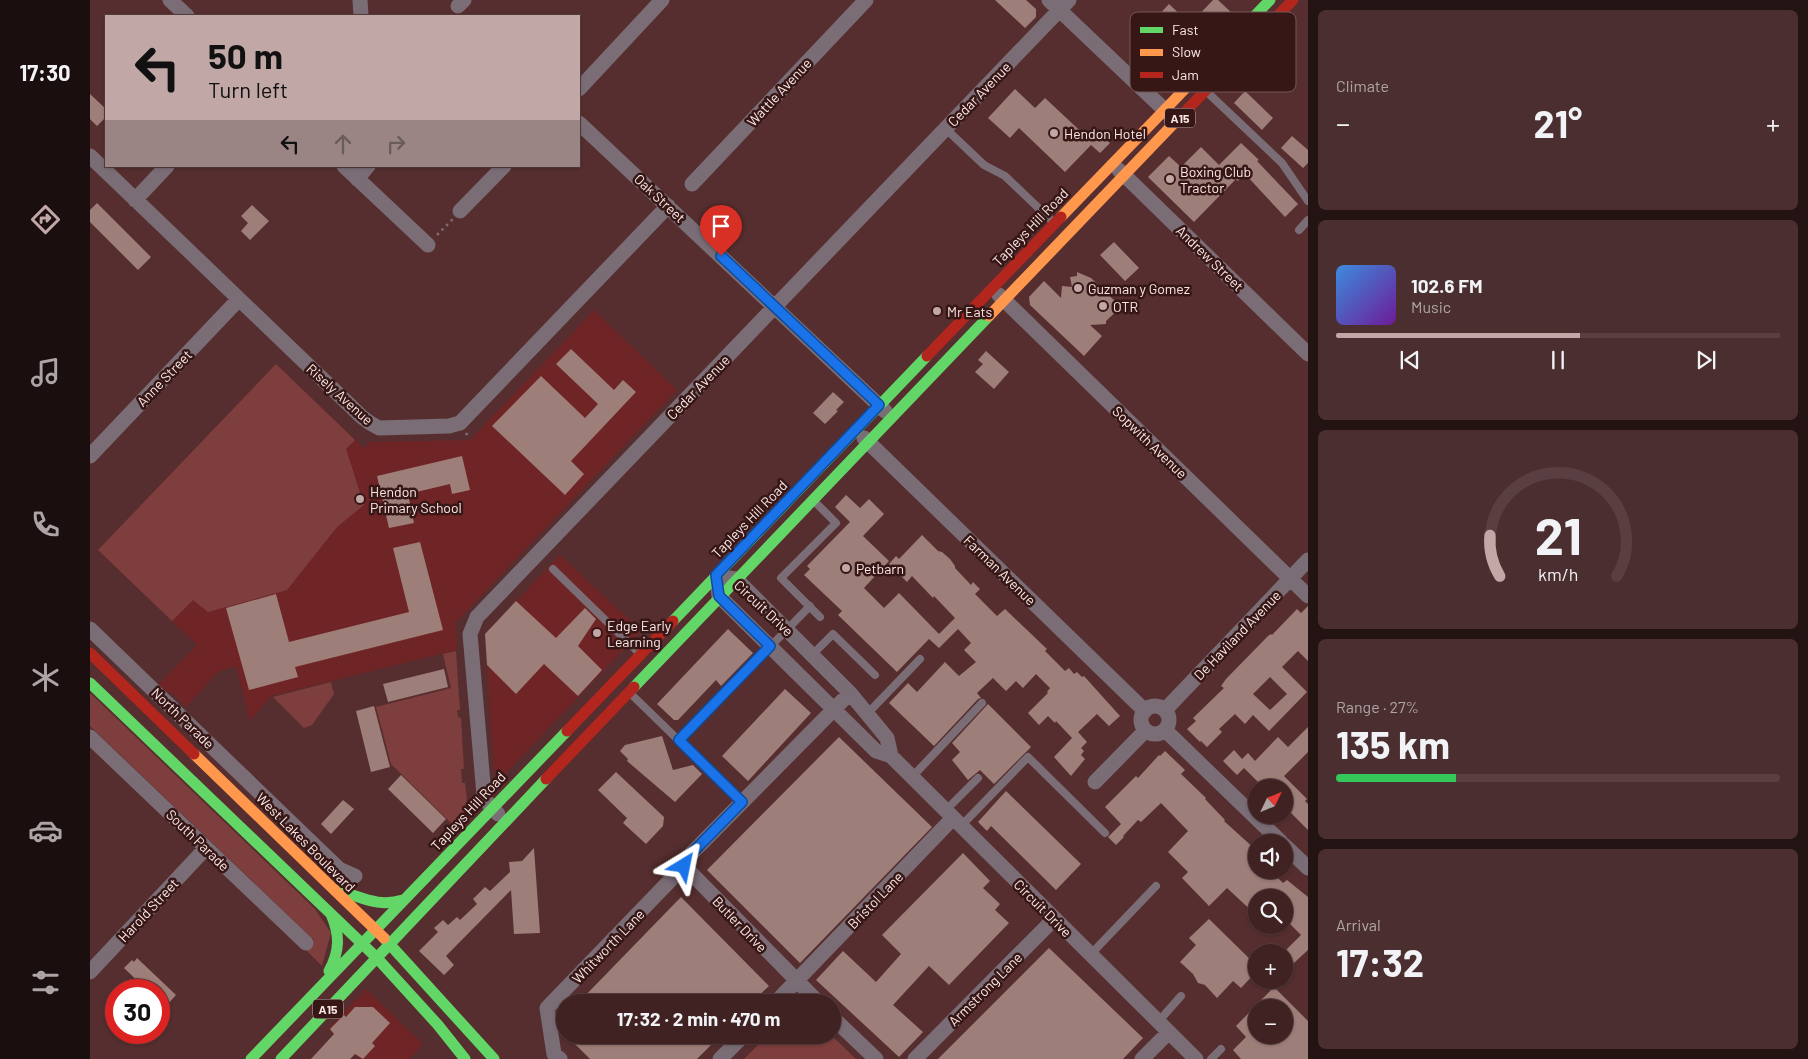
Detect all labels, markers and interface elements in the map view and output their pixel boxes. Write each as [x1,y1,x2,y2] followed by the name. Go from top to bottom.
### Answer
[1130,12,1296,92] legend
[1172,21,1198,38] text: Fast
[208,34,283,76] text: 50 m
[125,35,190,100] icon: left
[1172,43,1201,60] text: Slow
[743,54,815,130] street label: Wattle Avenue
[944,58,1014,130] street label: Cedar Avenue
[19,59,71,85] text: 17:30
[1172,66,1199,83] text: Jam
[208,76,288,102] text: Turn left
[1336,76,1389,95] text: Climate
[1534,100,1582,146] text: 21°
[1336,106,1350,140] text: −
[1766,106,1780,140] text: +
[1165,109,1195,128] road number: A15
[1064,125,1146,142] place label: Hendon Hotel
[1048,127,1060,139] marker: Hendon Hotel
[276,130,304,158] icon: left
[329,130,357,158] icon: ahead
[382,130,410,158] icon: right
[1180,163,1251,196] place label: Boxing Club Tractor
[631,170,689,226] street label: Oak Street
[1164,173,1176,185] marker: Boxing Club Tractor
[989,185,1071,269] street label: Tapleys Hill Road
[28,202,63,237] icon: directions
[700,205,742,256] pin
[707,212,735,240] icon: arrive
[1173,222,1247,294] street label: Andrew Street
[1411,274,1483,297] text: 102.6 FM
[1088,280,1190,297] place label: Guzman y Gomez
[1072,282,1084,294] marker: Guzman y Gomez
[1411,297,1451,316] text: Music
[1113,298,1138,315] place label: OTR
[1097,300,1109,312] marker: OTR
[947,303,993,320] place label: Mr Eats
[931,305,943,317] marker: Mr Eats
[133,346,195,410] street label: Anne Street
[1396,346,1424,374] icon: previous
[1544,346,1572,374] icon: pause
[1692,346,1720,374] icon: next
[663,351,733,423] street label: Cedar Avenue
[28,355,63,390] icon: music
[303,360,377,428] street label: Risely Avenue
[1109,402,1191,482] street label: Sopwith Avenue
[708,477,790,561] street label: Tapleys Hill Road
[370,483,462,516] place label: Hendon Primary School
[354,493,366,505] marker: Hendon Primary School
[1534,503,1582,565] text: 21
[28,507,63,542] icon: phone
[961,531,1039,609] street label: Farman Avenue
[856,560,904,577] place label: Petbarn
[840,562,852,574] marker: Petbarn
[1538,563,1578,585] text: km/h
[731,576,797,640] street label: Circuit Drive
[1190,587,1284,683] street label: De Haviland Avenue
[607,617,672,650] place label: Edge Early Learning
[591,627,603,639] marker: Edge Early Learning
[28,660,63,695] icon: climate
[148,684,218,752] street label: North Parade
[1336,697,1419,716] text: Range · 27%
[1336,721,1450,767] text: 135 km
[427,768,509,854] street label: Tapleys Hill Road
[1248,779,1292,824] north arrow
[1248,779,1293,1044] map controls
[253,789,359,895] street label: West Lakes Boulevard
[163,806,233,874] street label: South Parade
[28,813,63,848] icon: car
[1248,834,1293,879] button: sound
[657,839,709,891] position arrow
[844,868,906,932] street label: Bristol Lane
[114,875,182,945] street label: Harold Street
[1011,876,1075,940] street label: Circuit Drive
[1248,889,1293,934] button: search
[709,893,771,955] street label: Butler Drive
[568,905,648,987] street label: Whitworth Lane
[1336,915,1381,934] text: Arrival
[1336,939,1424,985] text: 17:32
[1248,944,1293,989] button: +
[945,949,1025,1029] street label: Armstrong Lane
[28,965,63,1000] icon: filters
[105,979,170,1044] speed limit sign: 30
[1248,999,1293,1044] button: −
[313,1000,343,1019] road number: A15
[617,1007,780,1030] text: 17:32 · 2 min · 470 m

